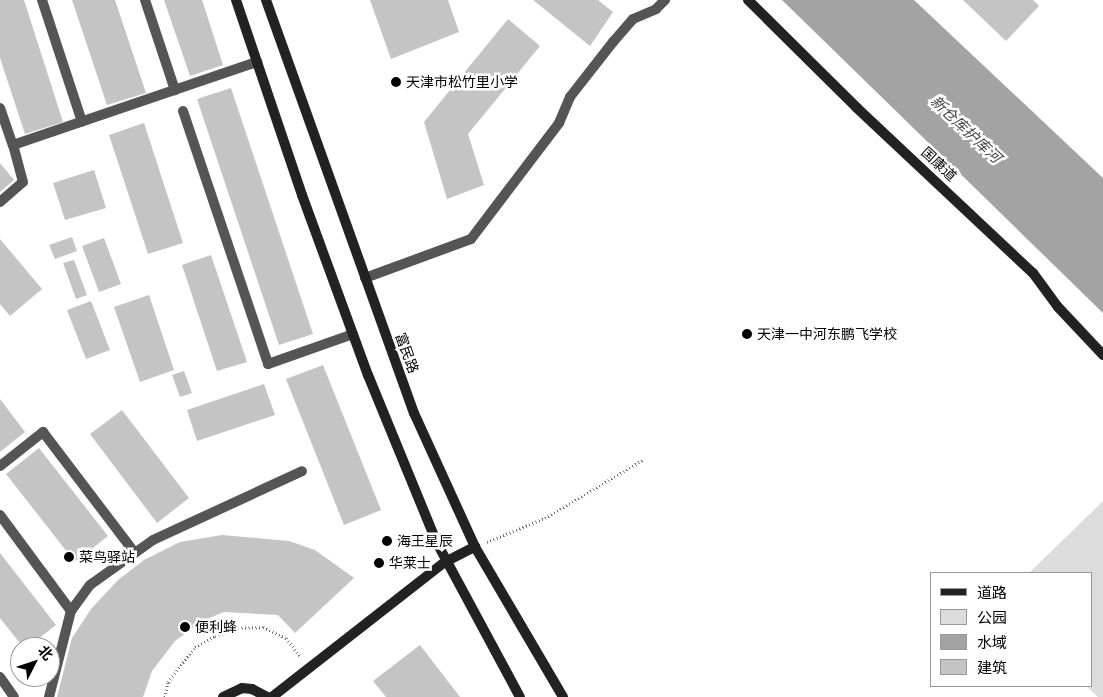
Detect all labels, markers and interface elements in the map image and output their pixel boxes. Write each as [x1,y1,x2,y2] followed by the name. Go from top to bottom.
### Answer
[406,74,518,90] place label: 天津市松竹里小学
[390,76,402,88] marker: 天津市松竹里小学
[927,92,1005,166] water label: 新仓库护库河
[918,144,960,184] street label: 国康道
[757,326,897,342] place label: 天津一中河东鹏飞学校
[741,328,753,340] marker: 天津一中河东鹏飞学校
[392,330,422,376] street label: 富民路
[397,533,453,549] place label: 海王星辰
[381,535,393,547] marker: 海王星辰
[79,549,135,565] place label: 菜鸟驿站
[63,551,75,563] marker: 菜鸟驿站
[389,555,431,571] place label: 华莱士
[373,557,385,569] marker: 华莱士
[930,572,1093,687] legend
[977,584,1007,601] text: 道路
[977,609,1007,626] text: 公园
[195,619,237,635] place label: 便利蜂
[179,621,191,633] marker: 便利蜂
[977,634,1007,651] text: 水域
[10,637,60,687] north arrow
[35,642,56,663] text: 北
[977,659,1007,676] text: 建筑

